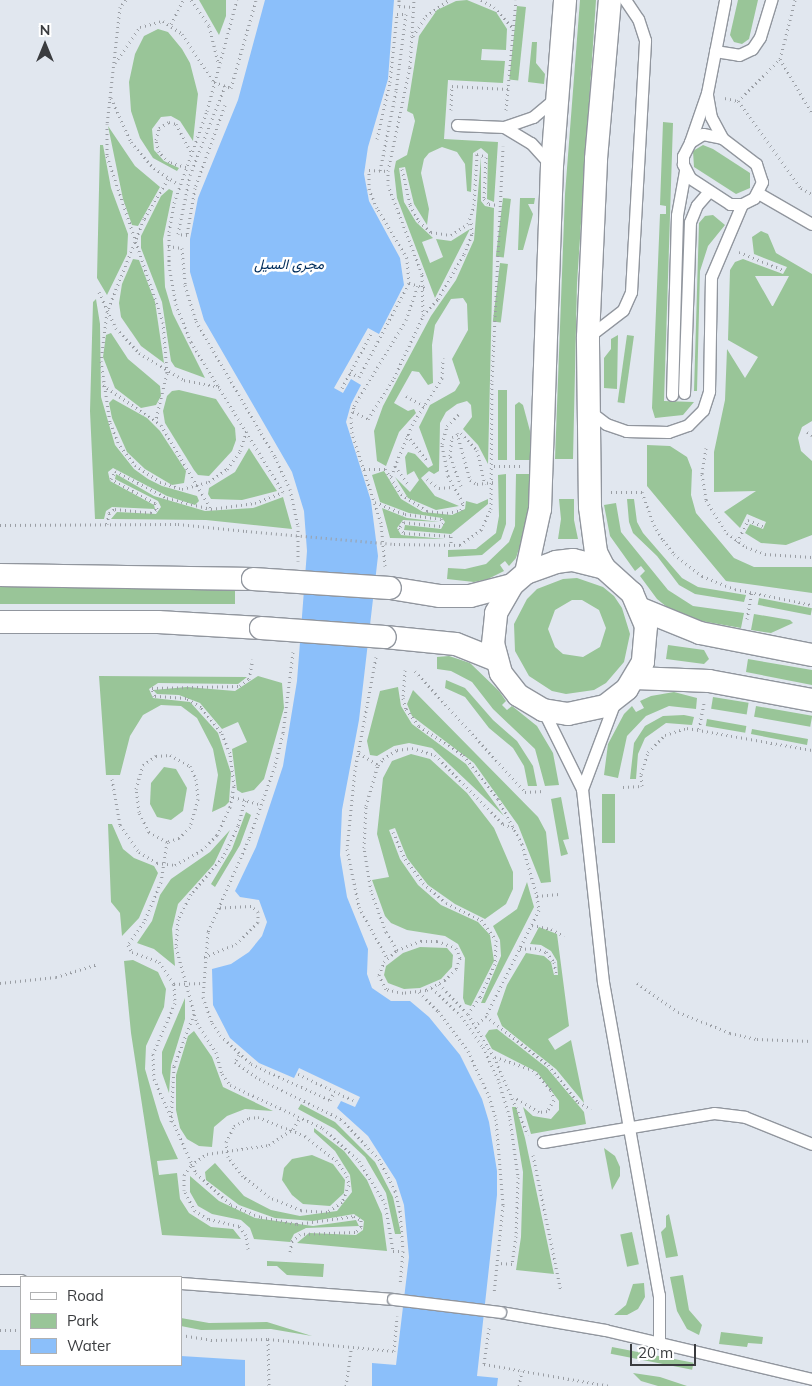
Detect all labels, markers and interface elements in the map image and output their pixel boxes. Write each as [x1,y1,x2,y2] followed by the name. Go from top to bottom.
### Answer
[20,20,70,70] north arrow
[40,21,50,39] text: N
[254,256,324,272] water label: مجرى السيل
[20,1276,182,1366] legend
[67,1286,104,1305] text: Road
[67,1311,99,1330] text: Park
[632,1334,698,1366] scale bar
[67,1336,111,1355] text: Water
[638,1343,673,1362] text: 20 m

